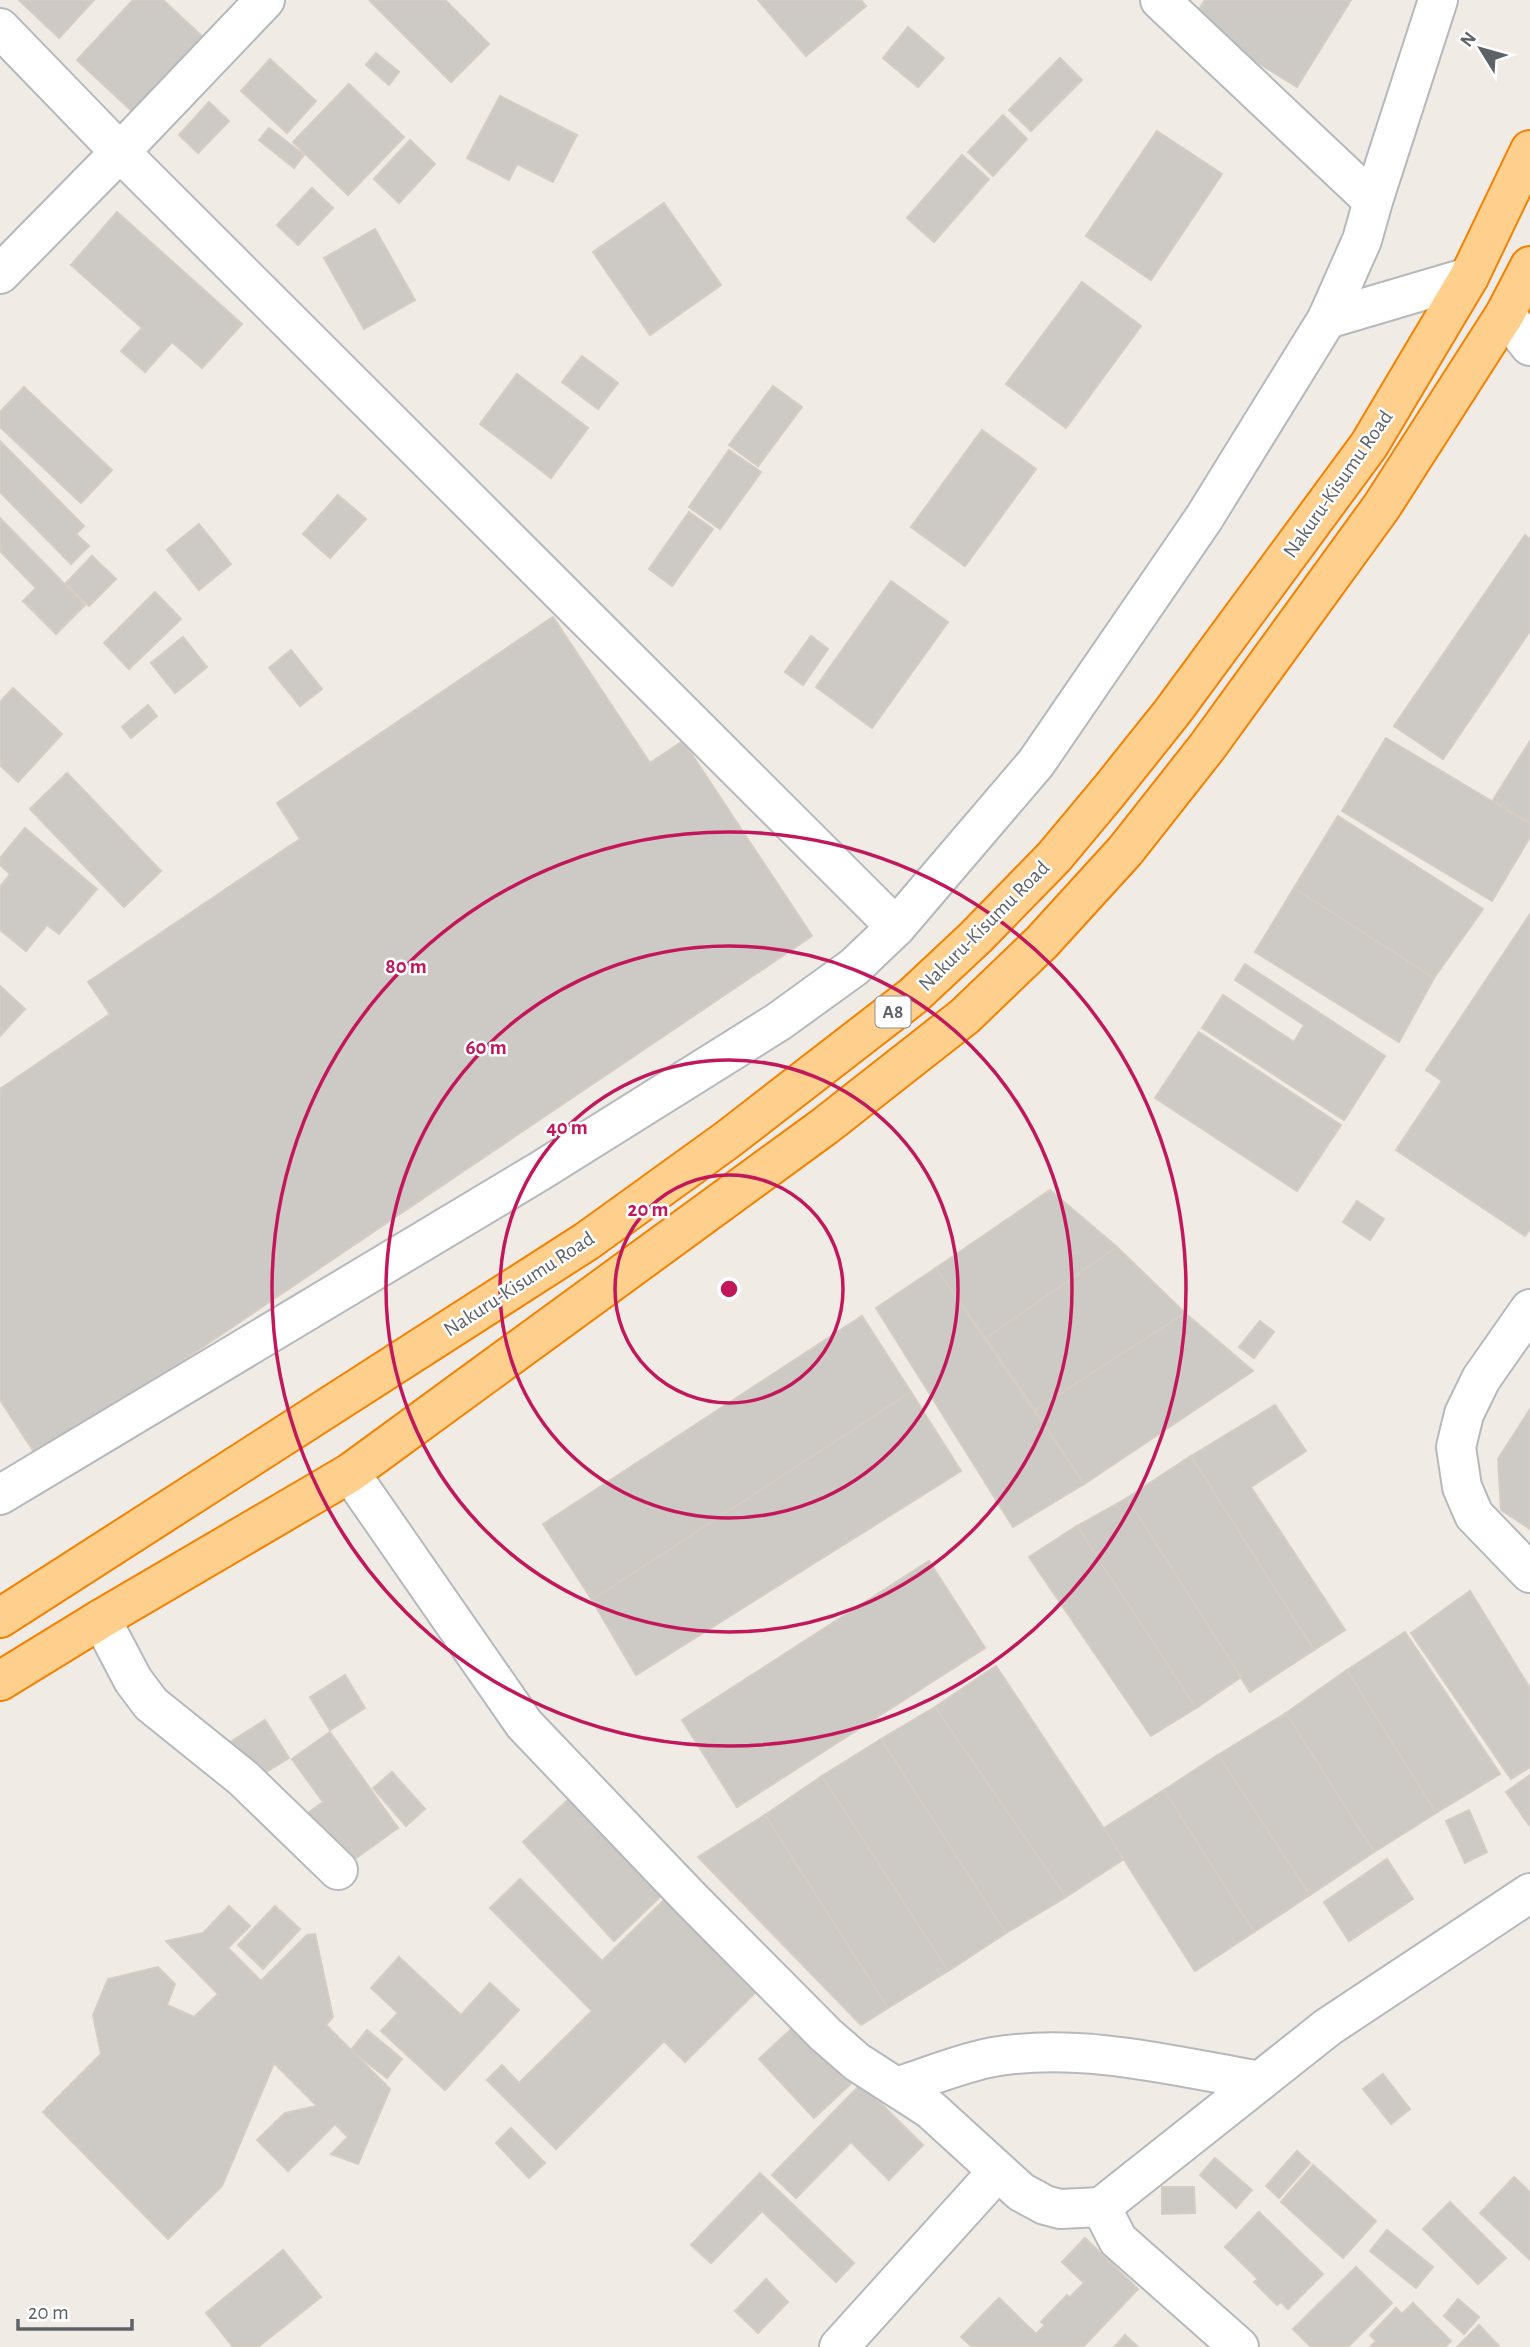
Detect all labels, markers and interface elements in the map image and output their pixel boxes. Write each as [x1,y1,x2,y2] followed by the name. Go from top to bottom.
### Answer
[1446,14,1516,84] north arrow
[1457,29,1480,51] text: N
[1279,406,1397,562] street label: Nakuru-Kisumu Road
[915,857,1053,995] street label: Nakuru-Kisumu Road
[385,956,427,977] text: 80 m
[876,996,910,1028] road number: A8
[465,1037,507,1058] text: 60 m
[546,1117,588,1138] text: 40 m
[628,1199,668,1220] text: 20 m
[440,1228,598,1340] street label: Nakuru-Kisumu Road
[717,1277,741,1301] centre of rings
[18,2288,131,2332] scale bar
[28,2302,69,2323] text: 20 m

